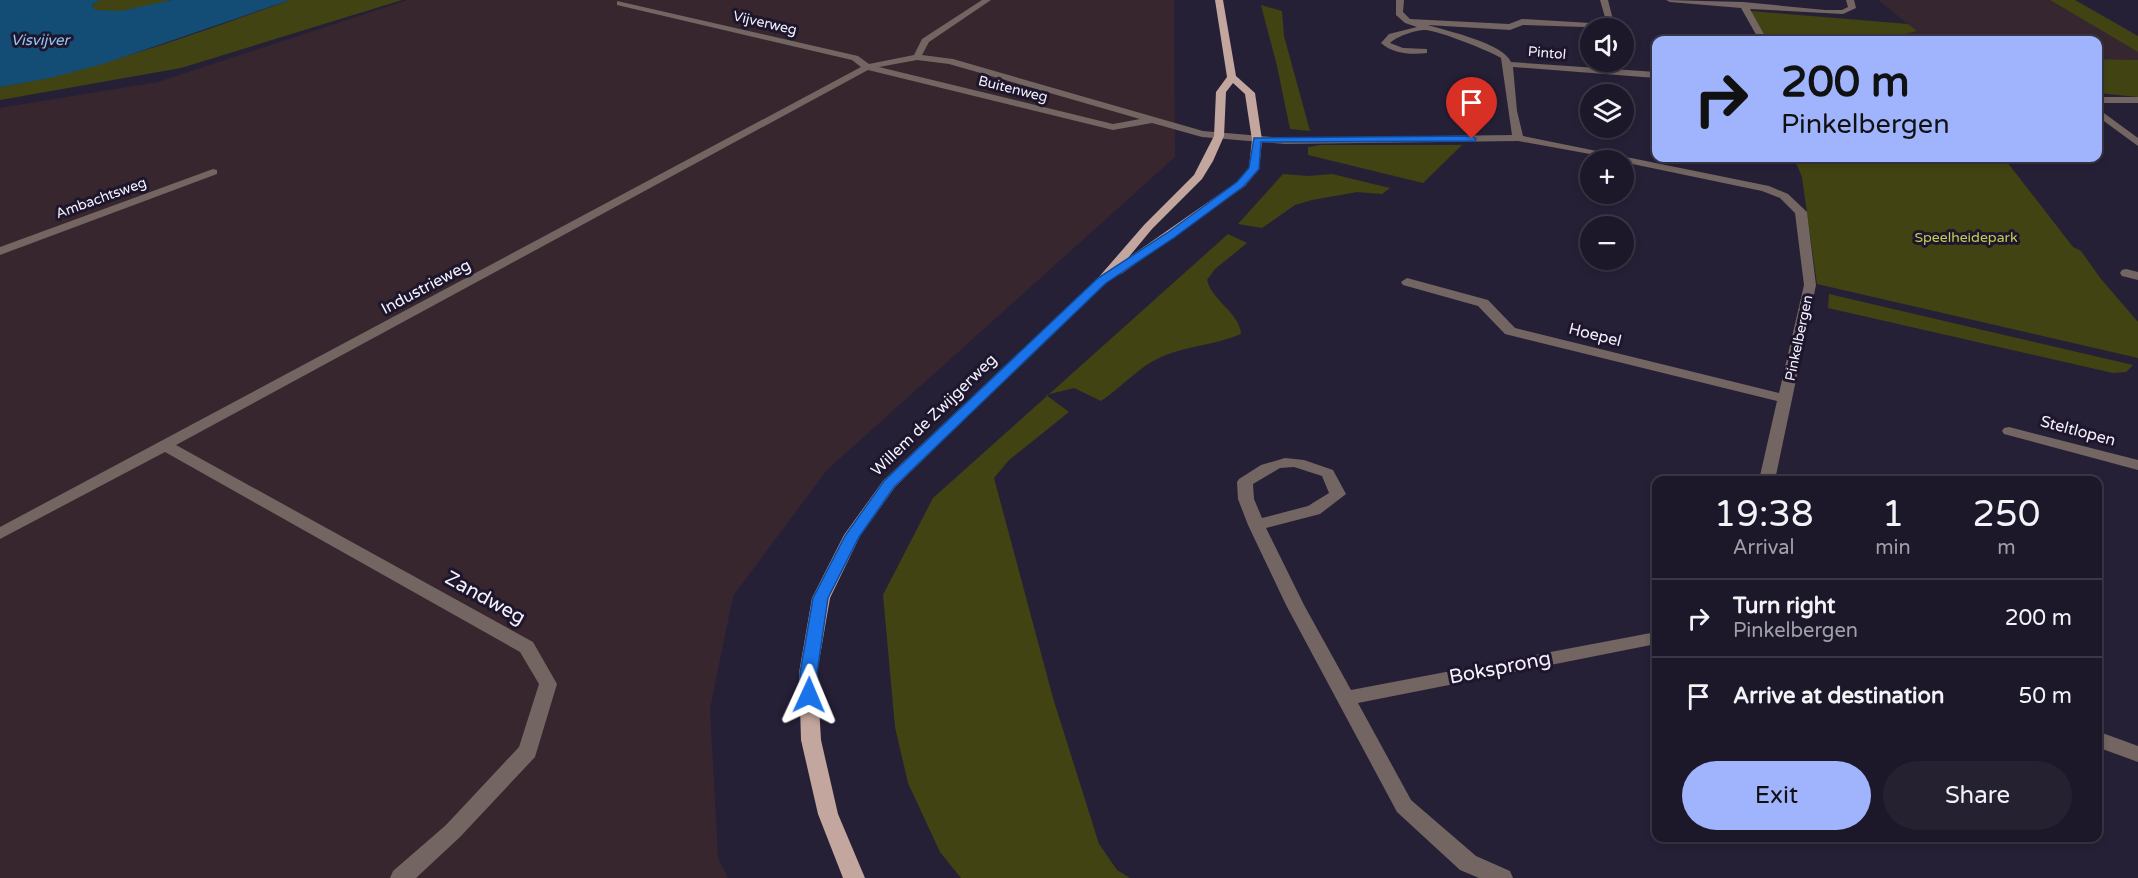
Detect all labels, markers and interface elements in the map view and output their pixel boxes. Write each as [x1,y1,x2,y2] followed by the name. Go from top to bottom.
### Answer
[731,7,799,39] street label: Vijverweg
[1580,18,1634,270] map controls
[1580,18,1634,72] button: sound
[11,31,72,49] water label: Visvijver
[1527,43,1567,63] street label: Pintol
[1781,57,1910,108] text: 200 m
[1682,60,1760,138] icon: right
[977,72,1049,106] street label: Buitenweg
[1446,77,1497,139] pin
[1580,84,1634,138] button: layers
[1455,86,1488,119] icon: arrive
[1781,108,1950,141] text: Pinkelbergen
[1580,150,1634,204] button: +
[53,174,149,222] street label: Ambachtsweg
[1580,216,1634,270] button: −
[1914,229,2018,246] park label: Speelheidepark
[378,255,474,319] street label: Industrieweg
[1782,293,1816,383] street label: Pinkelbergen
[1566,319,1624,351] street label: Hoepel
[867,350,1001,480] street label: Willem de Zwijgerweg
[2038,411,2118,451] street label: Steltlopen
[1714,493,1814,536] text: 19:38
[1882,493,1904,536] text: 1
[1972,493,2040,536] text: 250
[1733,536,1795,560] text: Arrival
[1875,536,1911,560] text: min
[1997,536,2016,560] text: m
[441,566,529,630] street label: Zandweg
[1733,593,1835,619] text: Turn right
[1682,602,1715,635] icon: right
[2005,605,2072,631] text: 200 m
[1733,619,1858,643] text: Pinkelbergen
[1447,646,1553,690] street label: Boksprong
[777,663,841,727] position arrow
[1682,680,1715,713] icon: arrive
[1733,683,1944,709] text: Arrive at destination
[2018,683,2072,709] text: 50 m
[1682,761,1871,830] button: Exit
[1883,761,2072,830] button: Share

